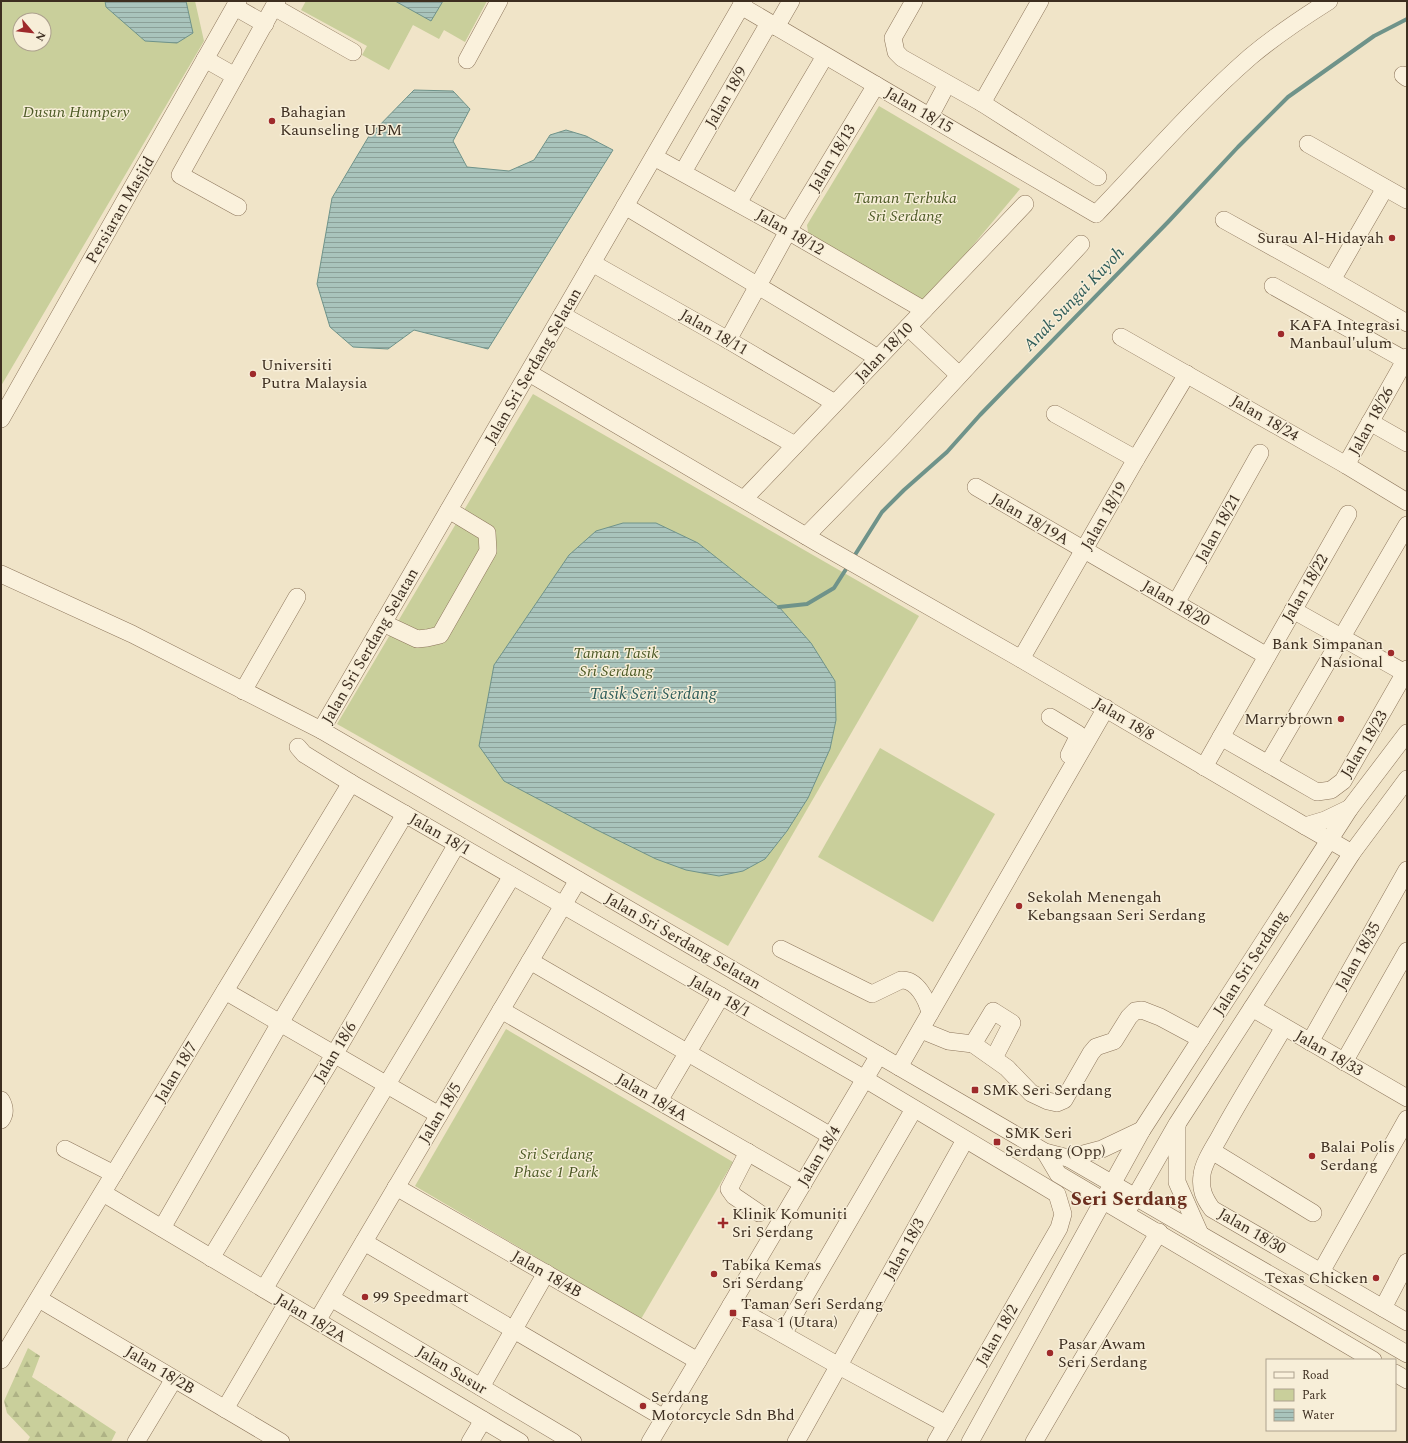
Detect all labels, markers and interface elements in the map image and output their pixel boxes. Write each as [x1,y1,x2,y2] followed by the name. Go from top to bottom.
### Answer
[12,12,52,52] north arrow
[31,29,50,44] text: N
[699,62,753,132] street label: Jalan 18/9
[880,81,958,139] street label: Jalan 18/15
[23,100,129,124] park label: Dusun Humpery
[280,100,402,142] place label: Bahagian Kaunseling UPM
[267,116,277,126] marker: Bahagian Kaunseling UPM
[802,120,862,196] street label: Jalan 18/13
[79,152,161,268] street label: Persiaran Masjid
[853,186,957,228] park label: Taman Terbuka Sri Serdang
[751,203,829,261] street label: Jalan 18/12
[1257,226,1384,250] place label: Surau Al-Hidayah
[1387,233,1397,243] marker: Surau Al-Hidayah
[1016,241,1131,358] water label: Anak Sungai Kuyoh
[478,283,588,449] street label: Jalan Sri Serdang Selatan
[675,303,753,361] street label: Jalan 18/11
[1289,313,1400,355] place label: KAFA Integrasi Manbaul'ulum
[849,317,919,387] street label: Jalan 18/10
[1276,329,1286,339] marker: KAFA Integrasi Manbaul'ulum
[261,353,367,395] place label: Universiti Putra Malaysia
[248,369,258,379] marker: Universiti Putra Malaysia
[1342,382,1400,460] street label: Jalan 18/26
[1226,389,1304,447] street label: Jalan 18/24
[1075,477,1133,555] street label: Jalan 18/19
[986,487,1074,551] street label: Jalan 18/19A
[1189,489,1247,567] street label: Jalan 18/21
[1276,549,1334,627] street label: Jalan 18/22
[315,563,425,729] street label: Jalan Sri Serdang Selatan
[1137,574,1215,632] street label: Jalan 18/20
[1272,632,1383,674] place label: Bank Simpanan Nasional
[573,641,659,683] park label: Taman Tasik Sri Serdang
[1386,648,1396,658] marker: Bank Simpanan Nasional
[590,681,717,707] water label: Tasik Seri Serdang
[1089,691,1159,747] street label: Jalan 18/8
[1334,706,1394,782] street label: Jalan 18/23
[1244,707,1333,731] place label: Marrybrown
[1336,714,1346,724] marker: Marrybrown
[405,807,475,861] street label: Jalan 18/1
[1027,885,1206,927] place label: Sekolah Menengah Kebangsaan Seri Serdang
[600,886,766,996] street label: Jalan Sri Serdang Selatan
[1014,901,1024,911] marker: Sekolah Menengah Kebangsaan Seri Serdang
[1207,906,1293,1020] street label: Jalan Sri Serdang
[1329,917,1387,995] street label: Jalan 18/35
[685,969,755,1023] street label: Jalan 18/1
[307,1017,363,1087] street label: Jalan 18/6
[1290,1024,1368,1082] street label: Jalan 18/33
[148,1037,204,1107] street label: Jalan 18/7
[612,1067,692,1127] street label: Jalan 18/4A
[412,1078,468,1148] street label: Jalan 18/5
[983,1078,1112,1102] place label: SMK Seri Serdang
[970,1085,980,1095] marker: SMK Seri Serdang
[791,1121,847,1191] street label: Jalan 18/4
[1005,1121,1105,1163] place label: SMK Seri Serdang (Opp)
[1320,1135,1395,1177] place label: Balai Polis Serdang
[992,1137,1002,1147] marker: SMK Seri Serdang (Opp)
[514,1142,599,1184] park label: Sri Serdang Phase 1 Park
[1307,1151,1317,1161] marker: Balai Polis Serdang
[1070,1184,1188,1214] district label: Seri Serdang
[732,1202,848,1244] place label: Klinik Komuniti Sri Serdang
[1213,1202,1291,1260] street label: Jalan 18/30
[877,1214,931,1284] street label: Jalan 18/3
[717,1217,729,1229] marker: Klinik Komuniti Sri Serdang
[507,1244,587,1304] street label: Jalan 18/4B
[722,1253,822,1295] place label: Tabika Kemas Sri Serdang
[1265,1266,1368,1290] place label: Texas Chicken
[709,1269,719,1279] marker: Tabika Kemas Sri Serdang
[1371,1273,1381,1283] marker: Texas Chicken
[373,1285,469,1309] place label: 99 Speedmart
[271,1287,351,1349] street label: Jalan 18/2A
[360,1292,370,1302] marker: 99 Speedmart
[741,1292,883,1334] place label: Taman Seri Serdang Fasa 1 (Utara)
[970,1300,1024,1370] street label: Jalan 18/2
[728,1308,738,1318] marker: Taman Seri Serdang Fasa 1 (Utara)
[1058,1332,1148,1374] place label: Pasar Awam Seri Serdang
[412,1339,492,1401] street label: Jalan Susur
[120,1340,200,1400] street label: Jalan 18/2B
[1045,1348,1055,1358] marker: Pasar Awam Seri Serdang
[1266,1359,1396,1431] legend
[1302,1366,1329,1385] text: Road
[651,1385,795,1427] place label: Serdang Motorcycle Sdn Bhd
[1302,1386,1327,1405] text: Park
[638,1401,648,1411] marker: Serdang Motorcycle Sdn Bhd
[1302,1406,1334,1425] text: Water

